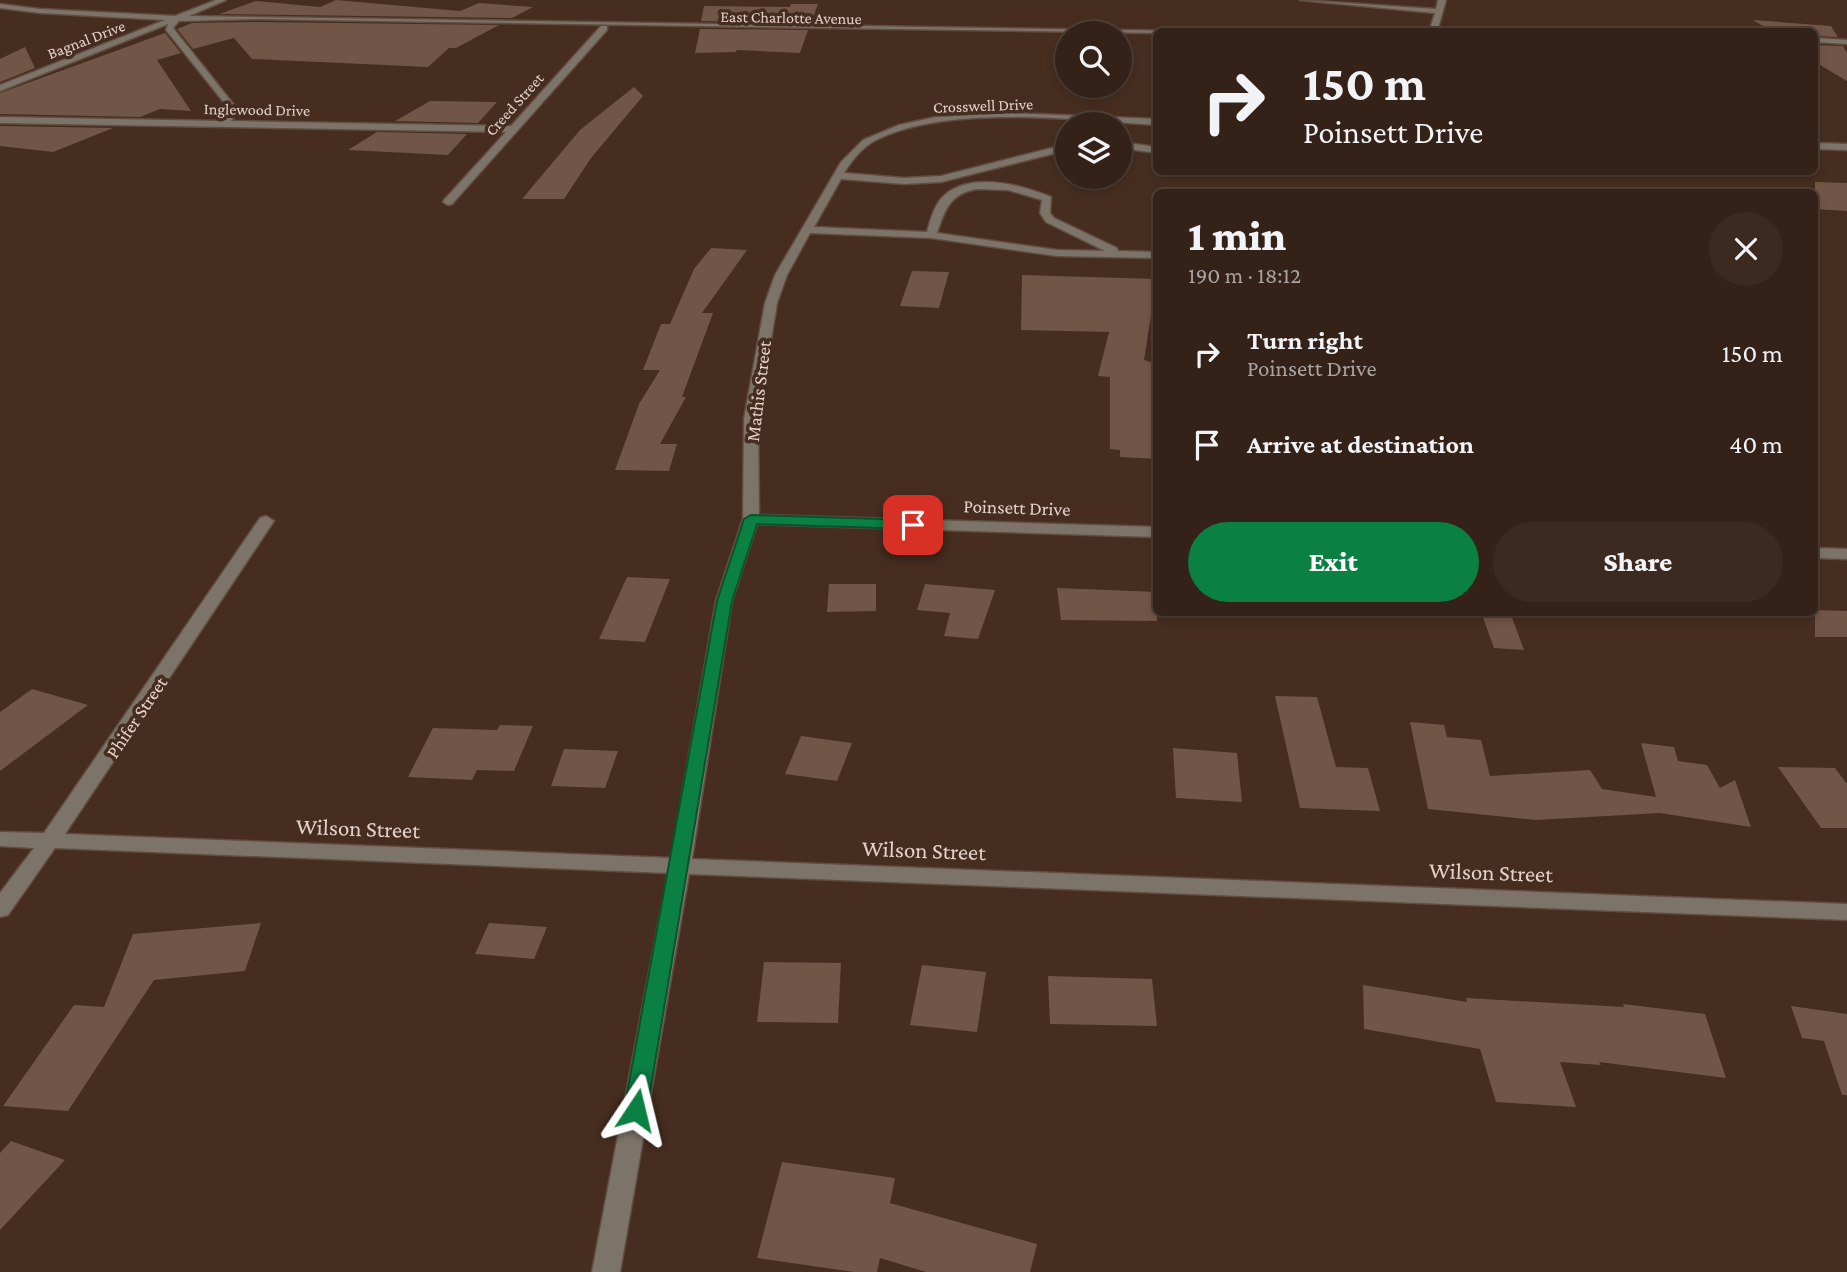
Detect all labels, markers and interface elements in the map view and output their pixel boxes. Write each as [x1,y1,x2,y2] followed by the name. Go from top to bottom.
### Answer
[720,8,862,27] street label: East Charlotte Avenue
[45,17,128,63] street label: Bagnal Drive
[1055,21,1132,189] map controls
[1055,21,1132,98] button: search
[1188,56,1279,147] icon: right
[1303,56,1426,111] text: 150 m
[482,69,547,139] street label: Creed Street
[933,95,1033,116] street label: Crosswell Drive
[204,100,310,120] street label: Inglewood Drive
[1055,112,1132,189] button: layers
[1303,114,1483,150] text: Poinsett Drive
[1188,212,1286,259] text: 1 min
[1709,212,1783,286] button: close
[1188,262,1301,288] text: 190 m · 18:12
[1247,326,1363,355] text: Turn right
[1188,335,1226,373] icon: right
[742,339,775,443] street label: Mathis Street
[1722,339,1783,368] text: 150 m
[1247,355,1377,381] text: Poinsett Drive
[1188,426,1226,464] icon: arrive
[1247,430,1474,459] text: Arrive at destination
[1729,430,1783,459] text: 40 m
[883,495,943,555] pin
[963,495,1071,520] street label: Poinsett Drive
[894,506,932,544] icon: arrive
[1188,522,1479,602] button: Exit
[1493,522,1783,602] button: Share
[102,672,172,762] street label: Phifer Street
[296,813,421,843] street label: Wilson Street
[862,835,987,865] street label: Wilson Street
[1429,857,1554,887] street label: Wilson Street
[599,1073,673,1147] position arrow

